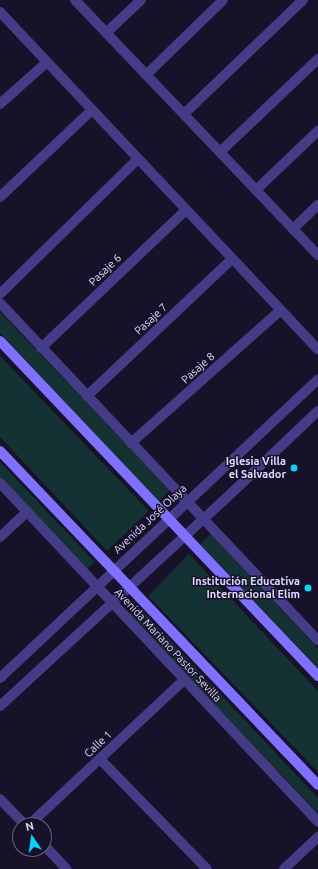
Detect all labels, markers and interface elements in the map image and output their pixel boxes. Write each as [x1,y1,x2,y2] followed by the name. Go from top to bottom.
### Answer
[86,251,124,289] street label: Pasaje 6
[132,301,170,337] street label: Pasaje 7
[179,350,217,386] street label: Pasaje 8
[226,455,286,481] place label: Iglesia Villa el Salvador
[289,463,299,473] marker: Iglesia Villa el Salvador
[111,482,189,556] street label: Avenida José Olaya
[192,575,300,601] place label: Institución Educativa Internacional Elim
[303,583,313,593] marker: Institución Educativa Internacional Elim
[112,585,224,705] street label: Avenida Mariano Pastor Sevilla
[81,728,115,760] street label: Calle 1
[12,817,52,857] north arrow
[24,820,35,833] text: N

